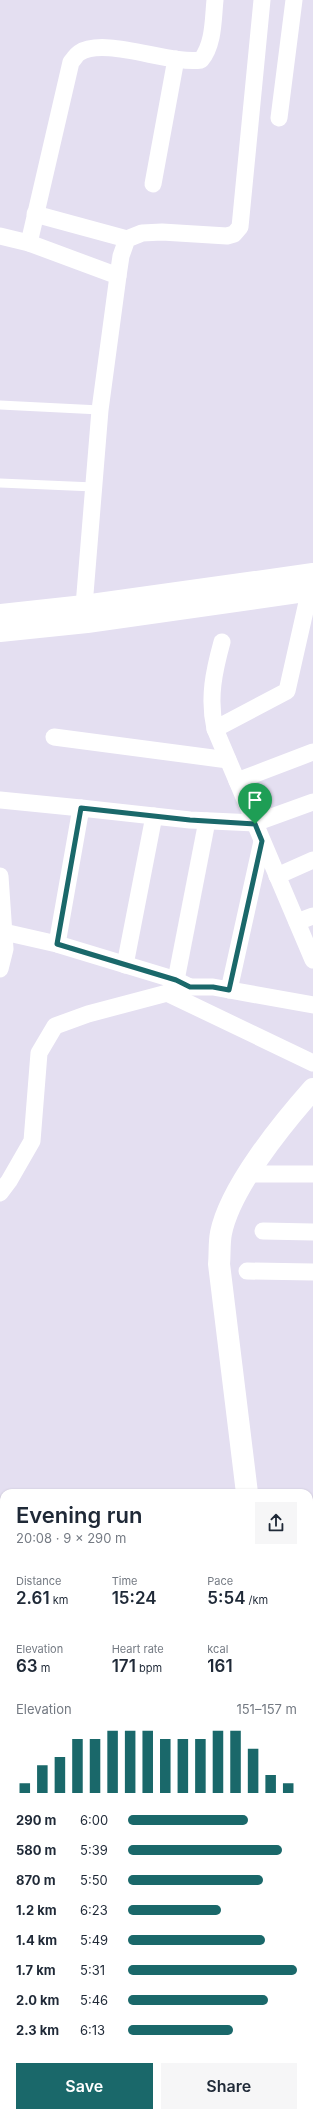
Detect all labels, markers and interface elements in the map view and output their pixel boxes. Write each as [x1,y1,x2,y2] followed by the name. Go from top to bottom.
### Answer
[238,783,272,824] pin
[244,789,266,811] icon: arrive
[16,1502,142,1528] text: Evening run
[255,1502,297,1544] button: share
[16,1530,126,1546] text: 20:08 · 9 × 290 m
[16,1574,61,1588] text: Distance
[112,1574,137,1588] text: Time
[207,1574,233,1588] text: Pace
[16,1588,50,1608] text: 2.61
[112,1588,157,1608] text: 15:24
[207,1588,245,1608] text: 5:54
[50,1593,68,1607] text: km
[245,1593,268,1607] text: /km
[16,1642,63,1656] text: Elevation
[112,1642,164,1656] text: Heart rate
[207,1642,228,1656] text: kcal
[16,1656,38,1676] text: 63
[112,1656,136,1676] text: 171
[207,1656,233,1676] text: 161
[38,1661,50,1675] text: m
[136,1661,162,1675] text: bpm
[16,1701,72,1717] text: Elevation
[236,1701,297,1717] text: 151–157 m
[16,1812,56,1828] text: 290 m
[80,1812,108,1828] text: 6:00
[16,1842,56,1858] text: 580 m
[80,1842,108,1858] text: 5:39
[16,1872,56,1888] text: 870 m
[80,1872,108,1888] text: 5:50
[16,1902,57,1918] text: 1.2 km
[80,1902,108,1918] text: 6:23
[16,1932,57,1948] text: 1.4 km
[80,1932,108,1948] text: 5:49
[16,1962,56,1978] text: 1.7 km
[80,1962,105,1978] text: 5:31
[16,1992,59,2008] text: 2.0 km
[80,1992,108,2008] text: 5:46
[16,2022,59,2038] text: 2.3 km
[80,2022,105,2038] text: 6:13
[16,2063,153,2109] button: Save
[161,2063,297,2109] button: Share

